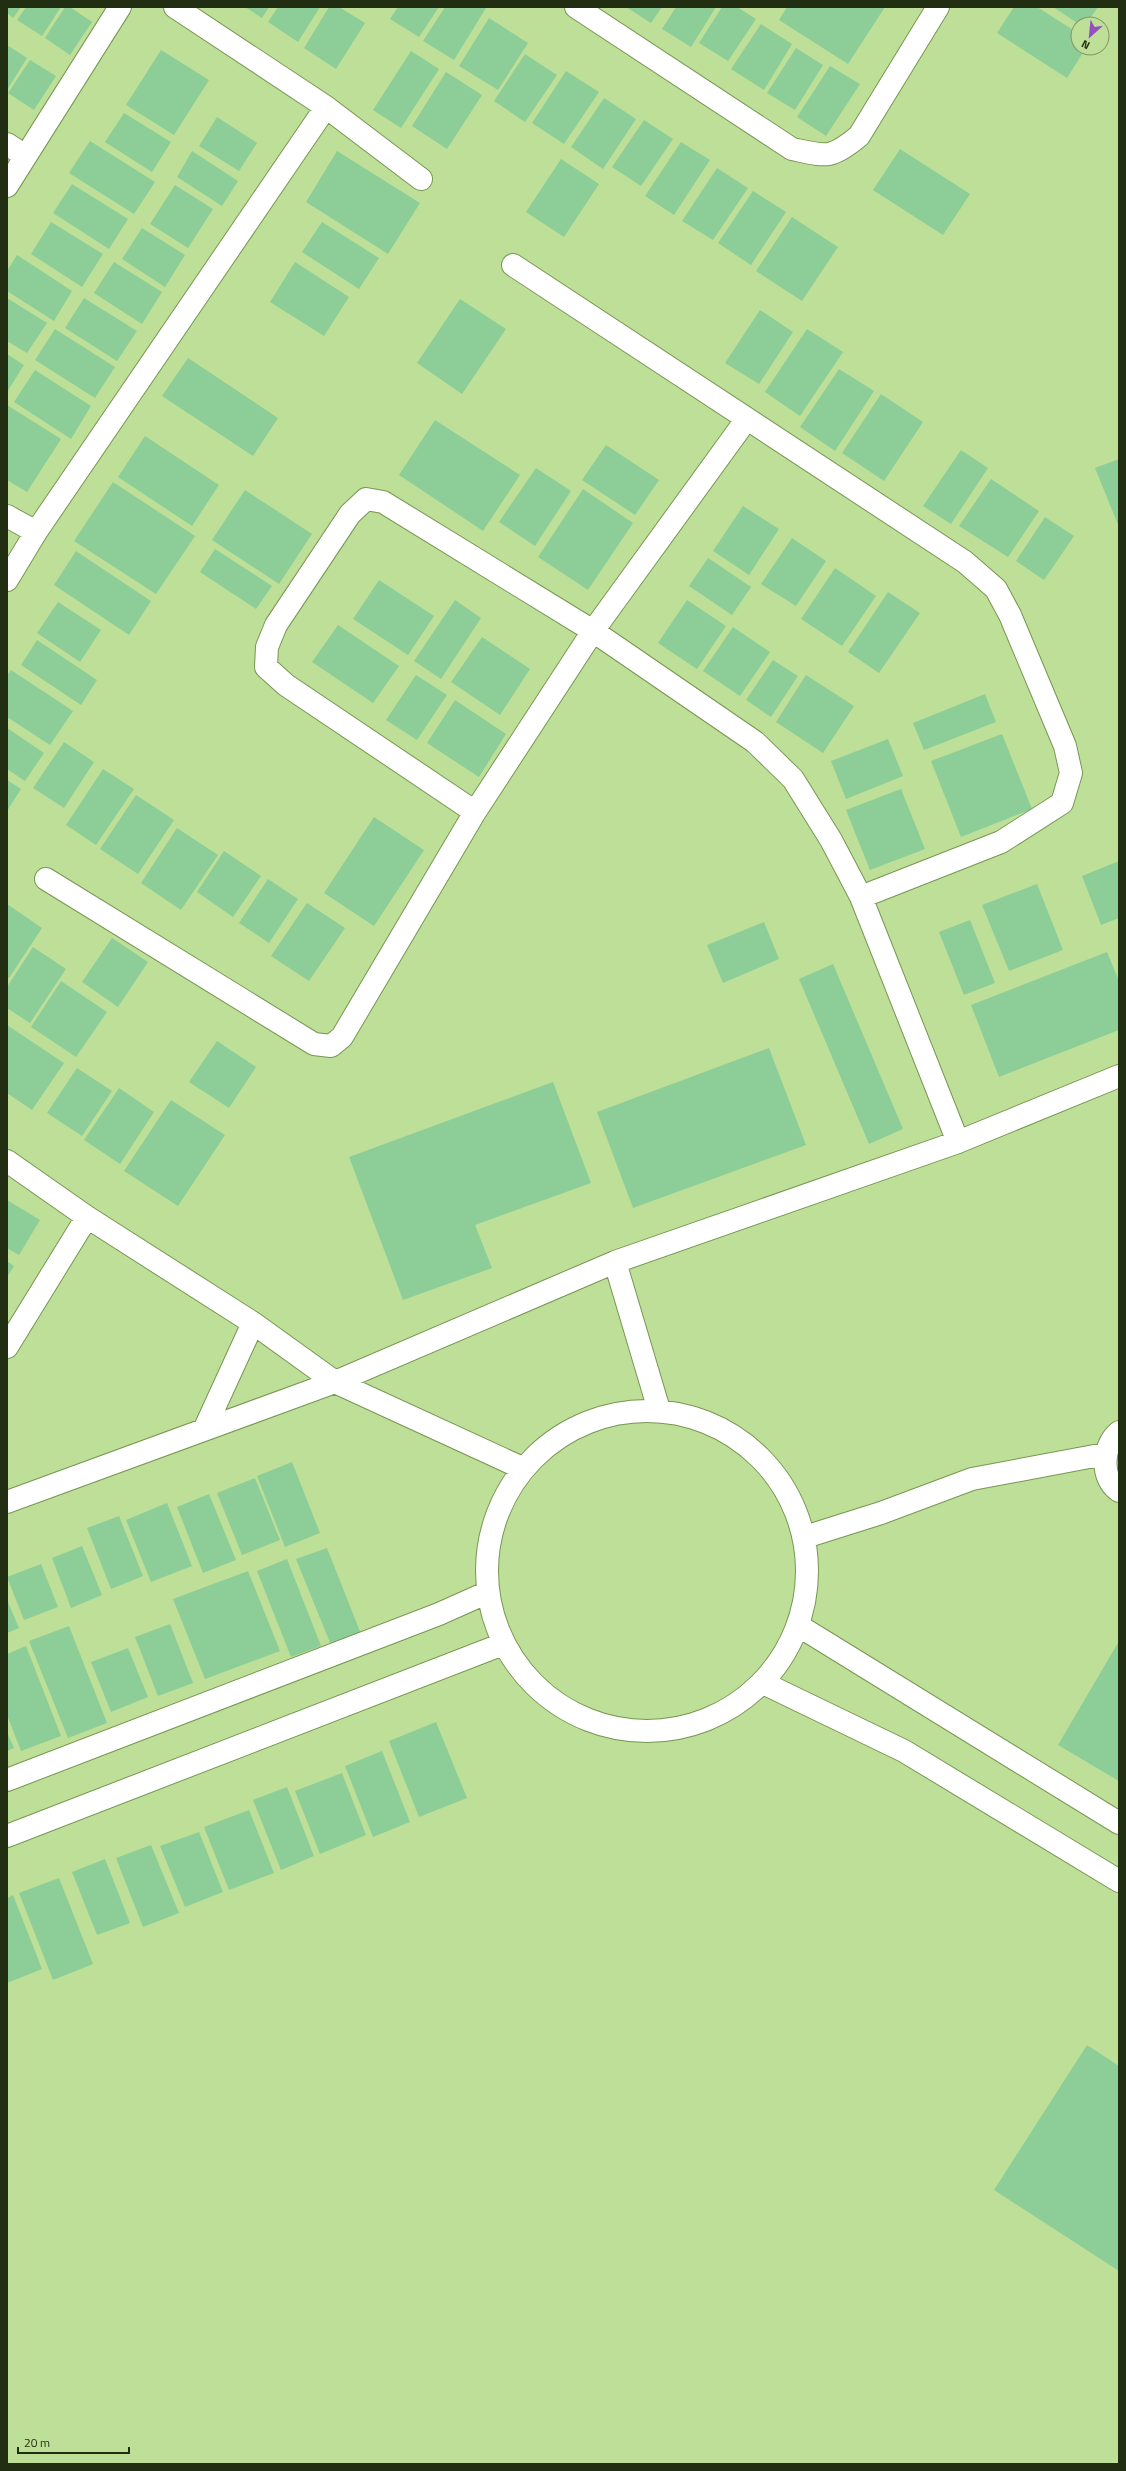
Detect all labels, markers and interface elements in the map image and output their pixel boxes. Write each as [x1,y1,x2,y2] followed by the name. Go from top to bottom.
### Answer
[1070,16,1110,56] north arrow
[1078,36,1092,54] text: N
[18,2429,129,2455] scale bar
[24,2433,50,2452] text: 20 m

